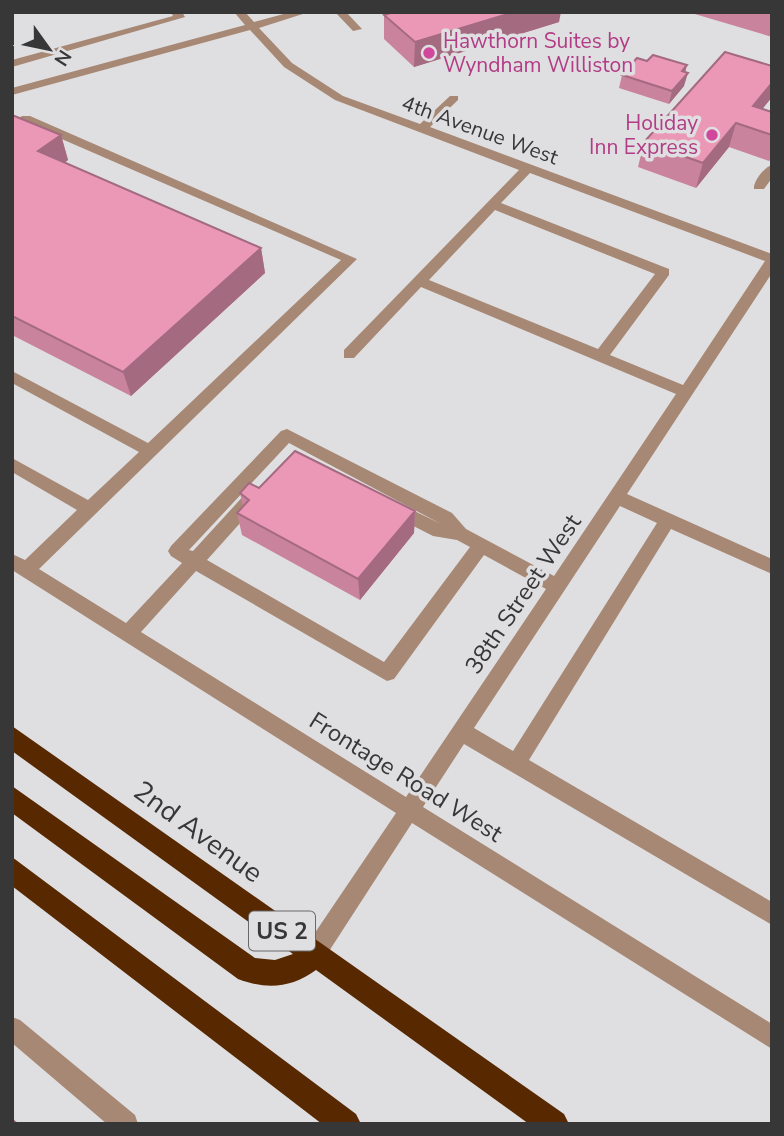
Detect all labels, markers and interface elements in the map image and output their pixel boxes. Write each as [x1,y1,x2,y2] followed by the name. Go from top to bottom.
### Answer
[14,14,84,84] north arrow
[443,27,633,79] place label: Hawthorn Suites by Wyndham Williston
[48,45,77,71] text: N
[421,45,437,61] marker: Hawthorn Suites by Wyndham Williston
[398,89,563,172] street label: 4th Avenue West
[589,109,698,161] place label: Holiday Inn Express
[704,127,720,143] marker: Holiday Inn Express
[458,507,589,680] street label: 38th Street West
[303,705,509,850] street label: Frontage Road West
[126,772,270,892] street label: 2nd Avenue
[249,912,315,950] road number: US 2

